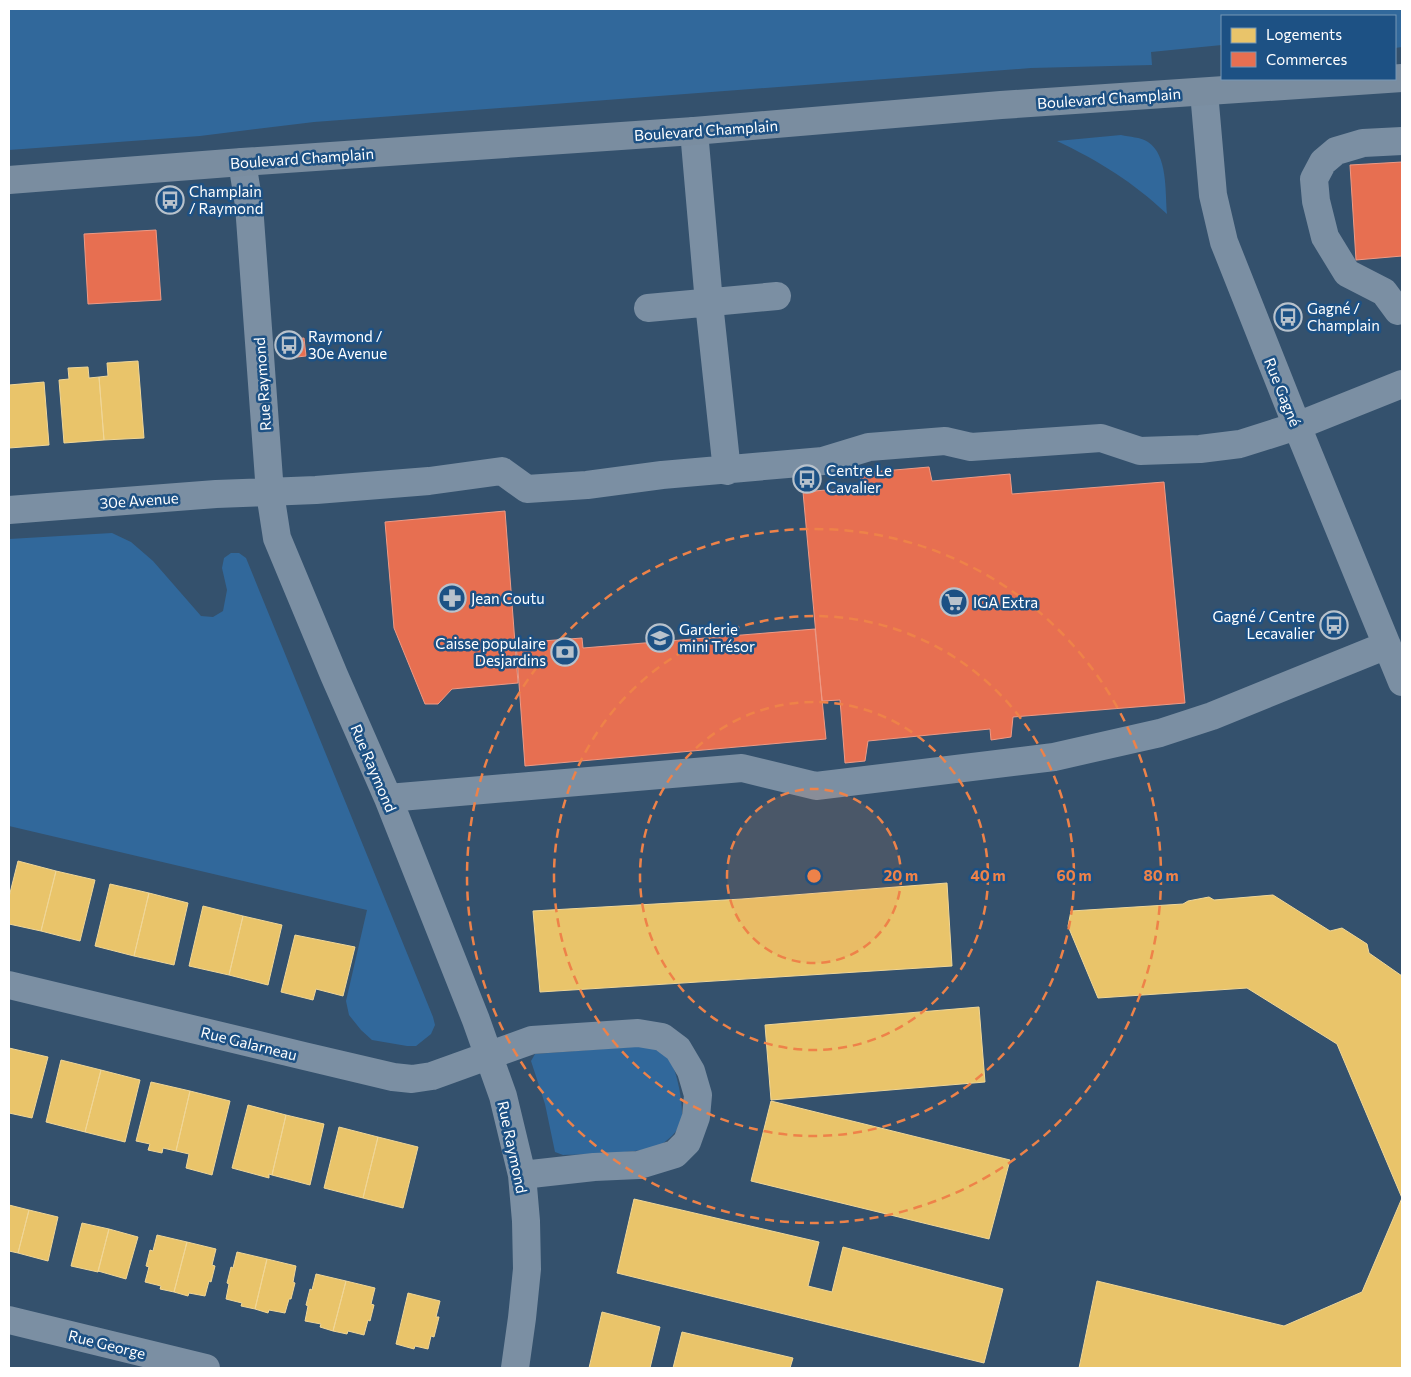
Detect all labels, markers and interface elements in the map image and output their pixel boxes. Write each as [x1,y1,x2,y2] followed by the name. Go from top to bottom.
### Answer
[1221,15,1396,80] legend
[1266,25,1342,43] text: Logements
[1266,50,1347,68] text: Commerces
[1037,84,1181,112] street label: Boulevard Champlain
[634,116,778,144] street label: Boulevard Champlain
[230,144,374,172] street label: Boulevard Champlain
[189,182,263,217] place label: Champlain / Raymond
[155,185,185,215] bus stop icon: Champlain / Raymond
[1307,299,1380,334] place label: Gagné / Champlain
[1273,302,1303,332] bus stop icon: Gagné / Champlain
[308,327,387,362] place label: Raymond / 30e Avenue
[274,330,304,360] bus stop icon: Raymond / 30e Avenue
[250,337,274,431] street label: Rue Raymond
[1261,355,1305,429] street label: Rue Gagné
[826,461,892,496] place label: Centre Le Cavalier
[792,464,822,494] bus stop icon: Centre Le Cavalier
[99,488,179,512] street label: 30e Avenue
[437,583,467,613] pharmacy icon: Jean Coutu
[939,587,969,617] supermarket icon: IGA Extra
[471,589,545,607] place label: Jean Coutu
[973,593,1038,611] place label: IGA Extra
[1213,607,1315,642] place label: Gagné / Centre Lecavalier
[1319,610,1349,640] bus stop icon: Gagné / Centre Lecavalier
[679,620,755,655] place label: Garderie mini Trésor
[645,623,675,653] school or university icon: Garderie mini Trésor
[435,634,546,669] place label: Caisse populaire Desjardins
[550,637,580,667] bank icon: Caisse populaire Desjardins
[347,721,401,815] street label: Rue Raymond
[884,866,918,884] text: 20 m
[970,866,1006,884] text: 40 m
[1056,866,1092,884] text: 60 m
[1143,866,1179,884] text: 80 m
[805,867,823,885] centre of rings
[199,1022,299,1064] street label: Rue Galarneau
[494,1099,532,1195] street label: Rue Raymond
[67,1326,148,1362] street label: Rue George

